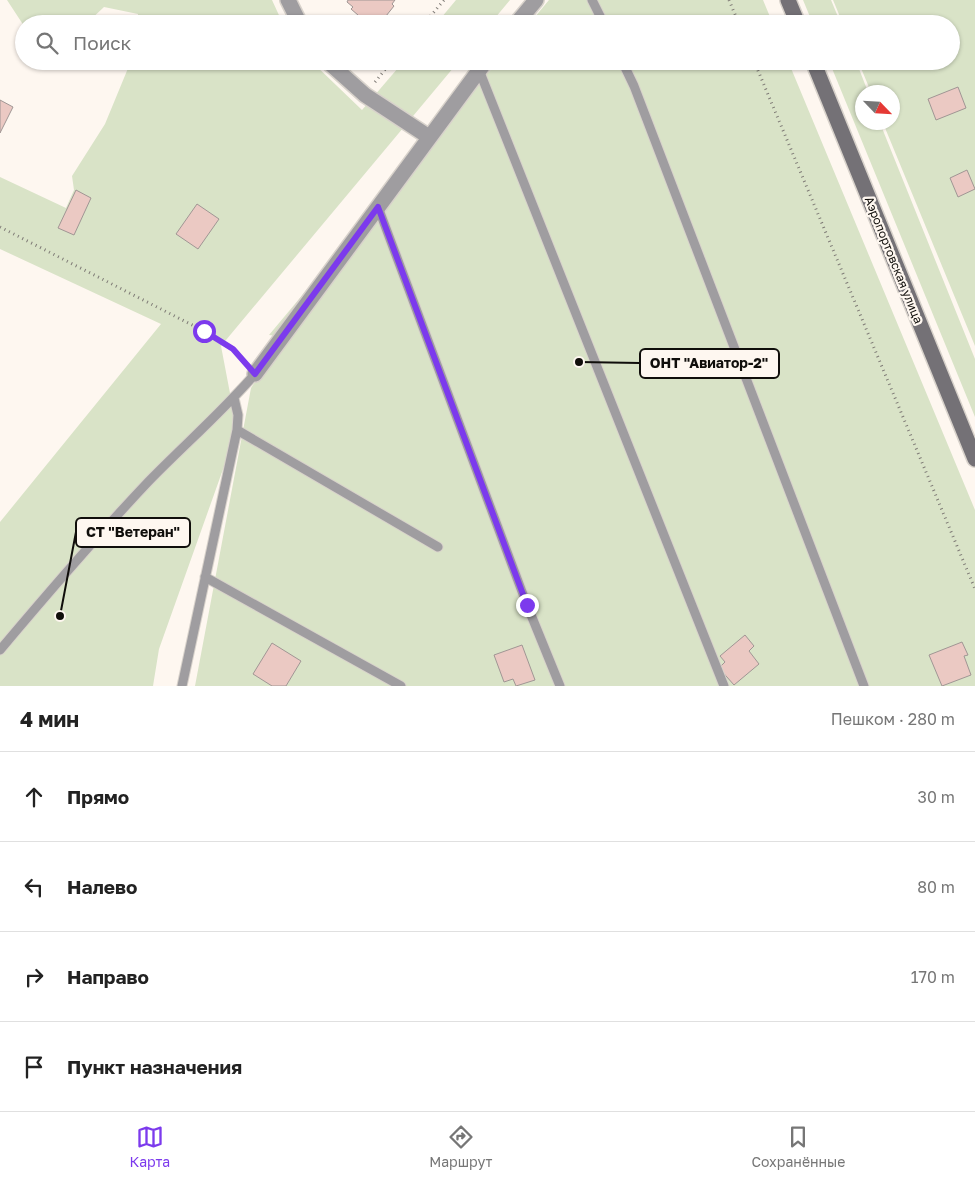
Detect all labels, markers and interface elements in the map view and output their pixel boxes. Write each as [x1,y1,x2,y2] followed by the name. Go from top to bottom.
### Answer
[15,15,960,70] search box
[33,29,61,57] icon: search
[73,31,132,54] text: Поиск
[855,85,900,130] north arrow
[862,194,926,326] street label: Аэропортовская улица
[193,320,216,343] route start
[640,349,779,378] callout: ОНТ "Авиатор-2"
[650,354,768,371] text: ОНТ "Авиатор-2"
[76,518,190,547] callout: СТ "Ветеран"
[86,523,180,540] text: СТ "Ветеран"
[516,594,539,617] route end
[20,706,79,732] text: 4 мин
[831,709,955,729] text: Пешком · 280 m
[20,783,48,811] icon: ahead
[67,785,129,808] text: Прямо
[918,787,955,807] text: 30 m
[20,873,48,901] icon: left
[67,875,137,898] text: Налево
[917,877,955,897] text: 80 m
[20,963,48,991] icon: right
[67,965,149,988] text: Направо
[911,967,955,987] text: 170 m
[20,1053,48,1081] icon: arrive
[67,1055,242,1078] text: Пункт назначения
[130,1123,170,1170] tab: Карта
[429,1123,492,1170] tab: Маршрут
[751,1123,845,1170] tab: Сохранённые

